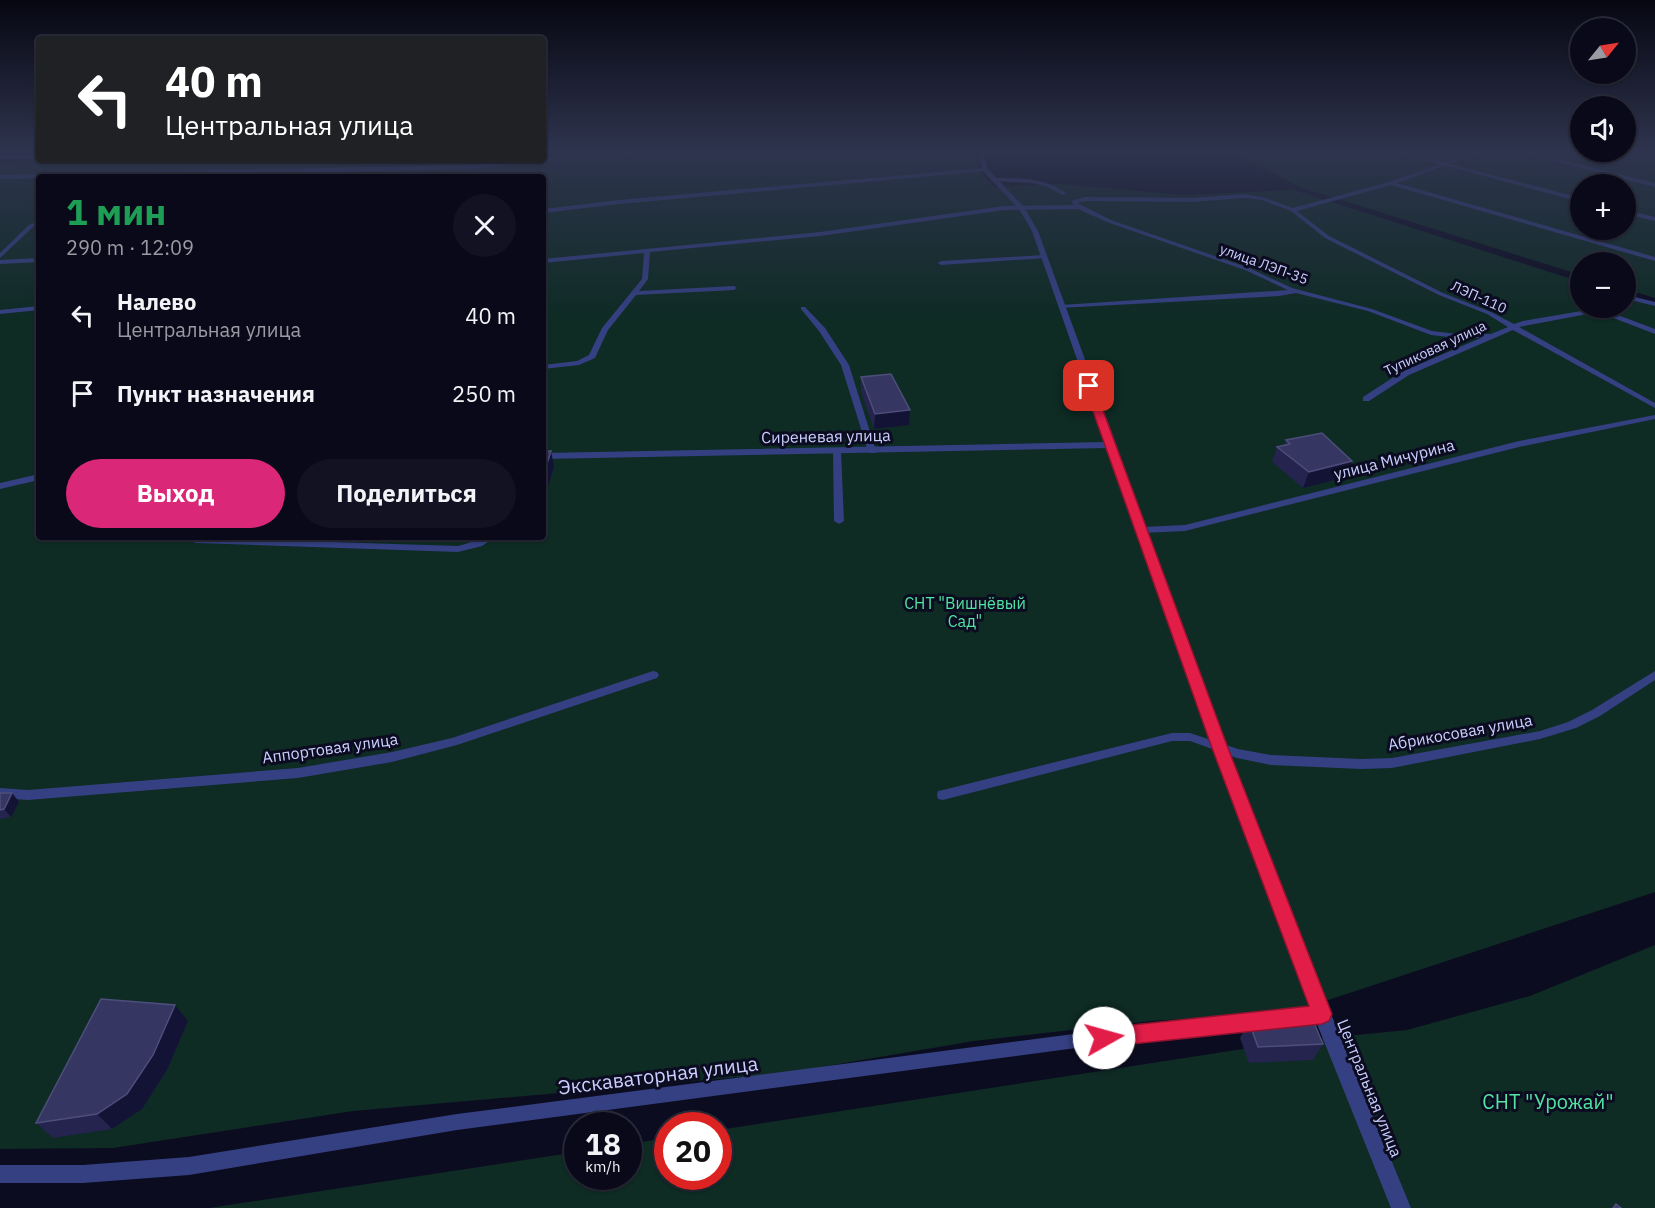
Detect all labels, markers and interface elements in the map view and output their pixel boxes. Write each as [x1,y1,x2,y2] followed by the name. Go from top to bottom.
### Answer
[1570,18,1636,84] north arrow
[1570,18,1636,318] map controls
[165,54,263,109] text: 40 m
[66,60,144,138] icon: left
[1570,96,1636,162] button: sound
[165,107,414,142] text: Центральная улица
[1570,174,1636,240] button: +
[66,188,166,235] text: 1 мин
[453,194,516,257] button: close
[66,234,194,261] text: 290 m · 12:09
[1217,240,1311,288] street label: улица ЛЭП-35
[1570,252,1636,318] button: −
[1448,277,1510,317] street label: ЛЭП-110
[117,287,196,316] text: Налево
[66,299,99,332] icon: left
[465,301,516,330] text: 40 m
[117,316,301,343] text: Центральная улица
[1381,316,1489,380] street label: Тупиковая улица
[1063,360,1114,411] pin
[1072,369,1105,402] icon: arrive
[66,377,99,410] icon: arrive
[117,379,315,408] text: Пункт назначения
[452,379,516,408] text: 250 m
[761,425,891,447] street label: Сиреневая улица
[1332,434,1457,484] street label: улица Мичурина
[66,459,285,528] button: Выход
[297,459,516,528] button: Поделиться
[904,593,1026,631] park label: СНТ "Вишнёвый Сад"
[1386,709,1534,755] street label: Абрикосовая улица
[261,729,400,767] street label: Аппортовая улица
[1072,1006,1136,1070] position arrow
[1333,1016,1407,1160] street label: Центральная улица
[556,1049,760,1101] street label: Экскаваторная улица
[1482,1088,1614,1115] park label: СНТ "Урожай"
[654,1112,732,1190] speed limit sign: 20
[585,1124,621,1163] text: 18
[585,1157,621,1176] text: km/h

